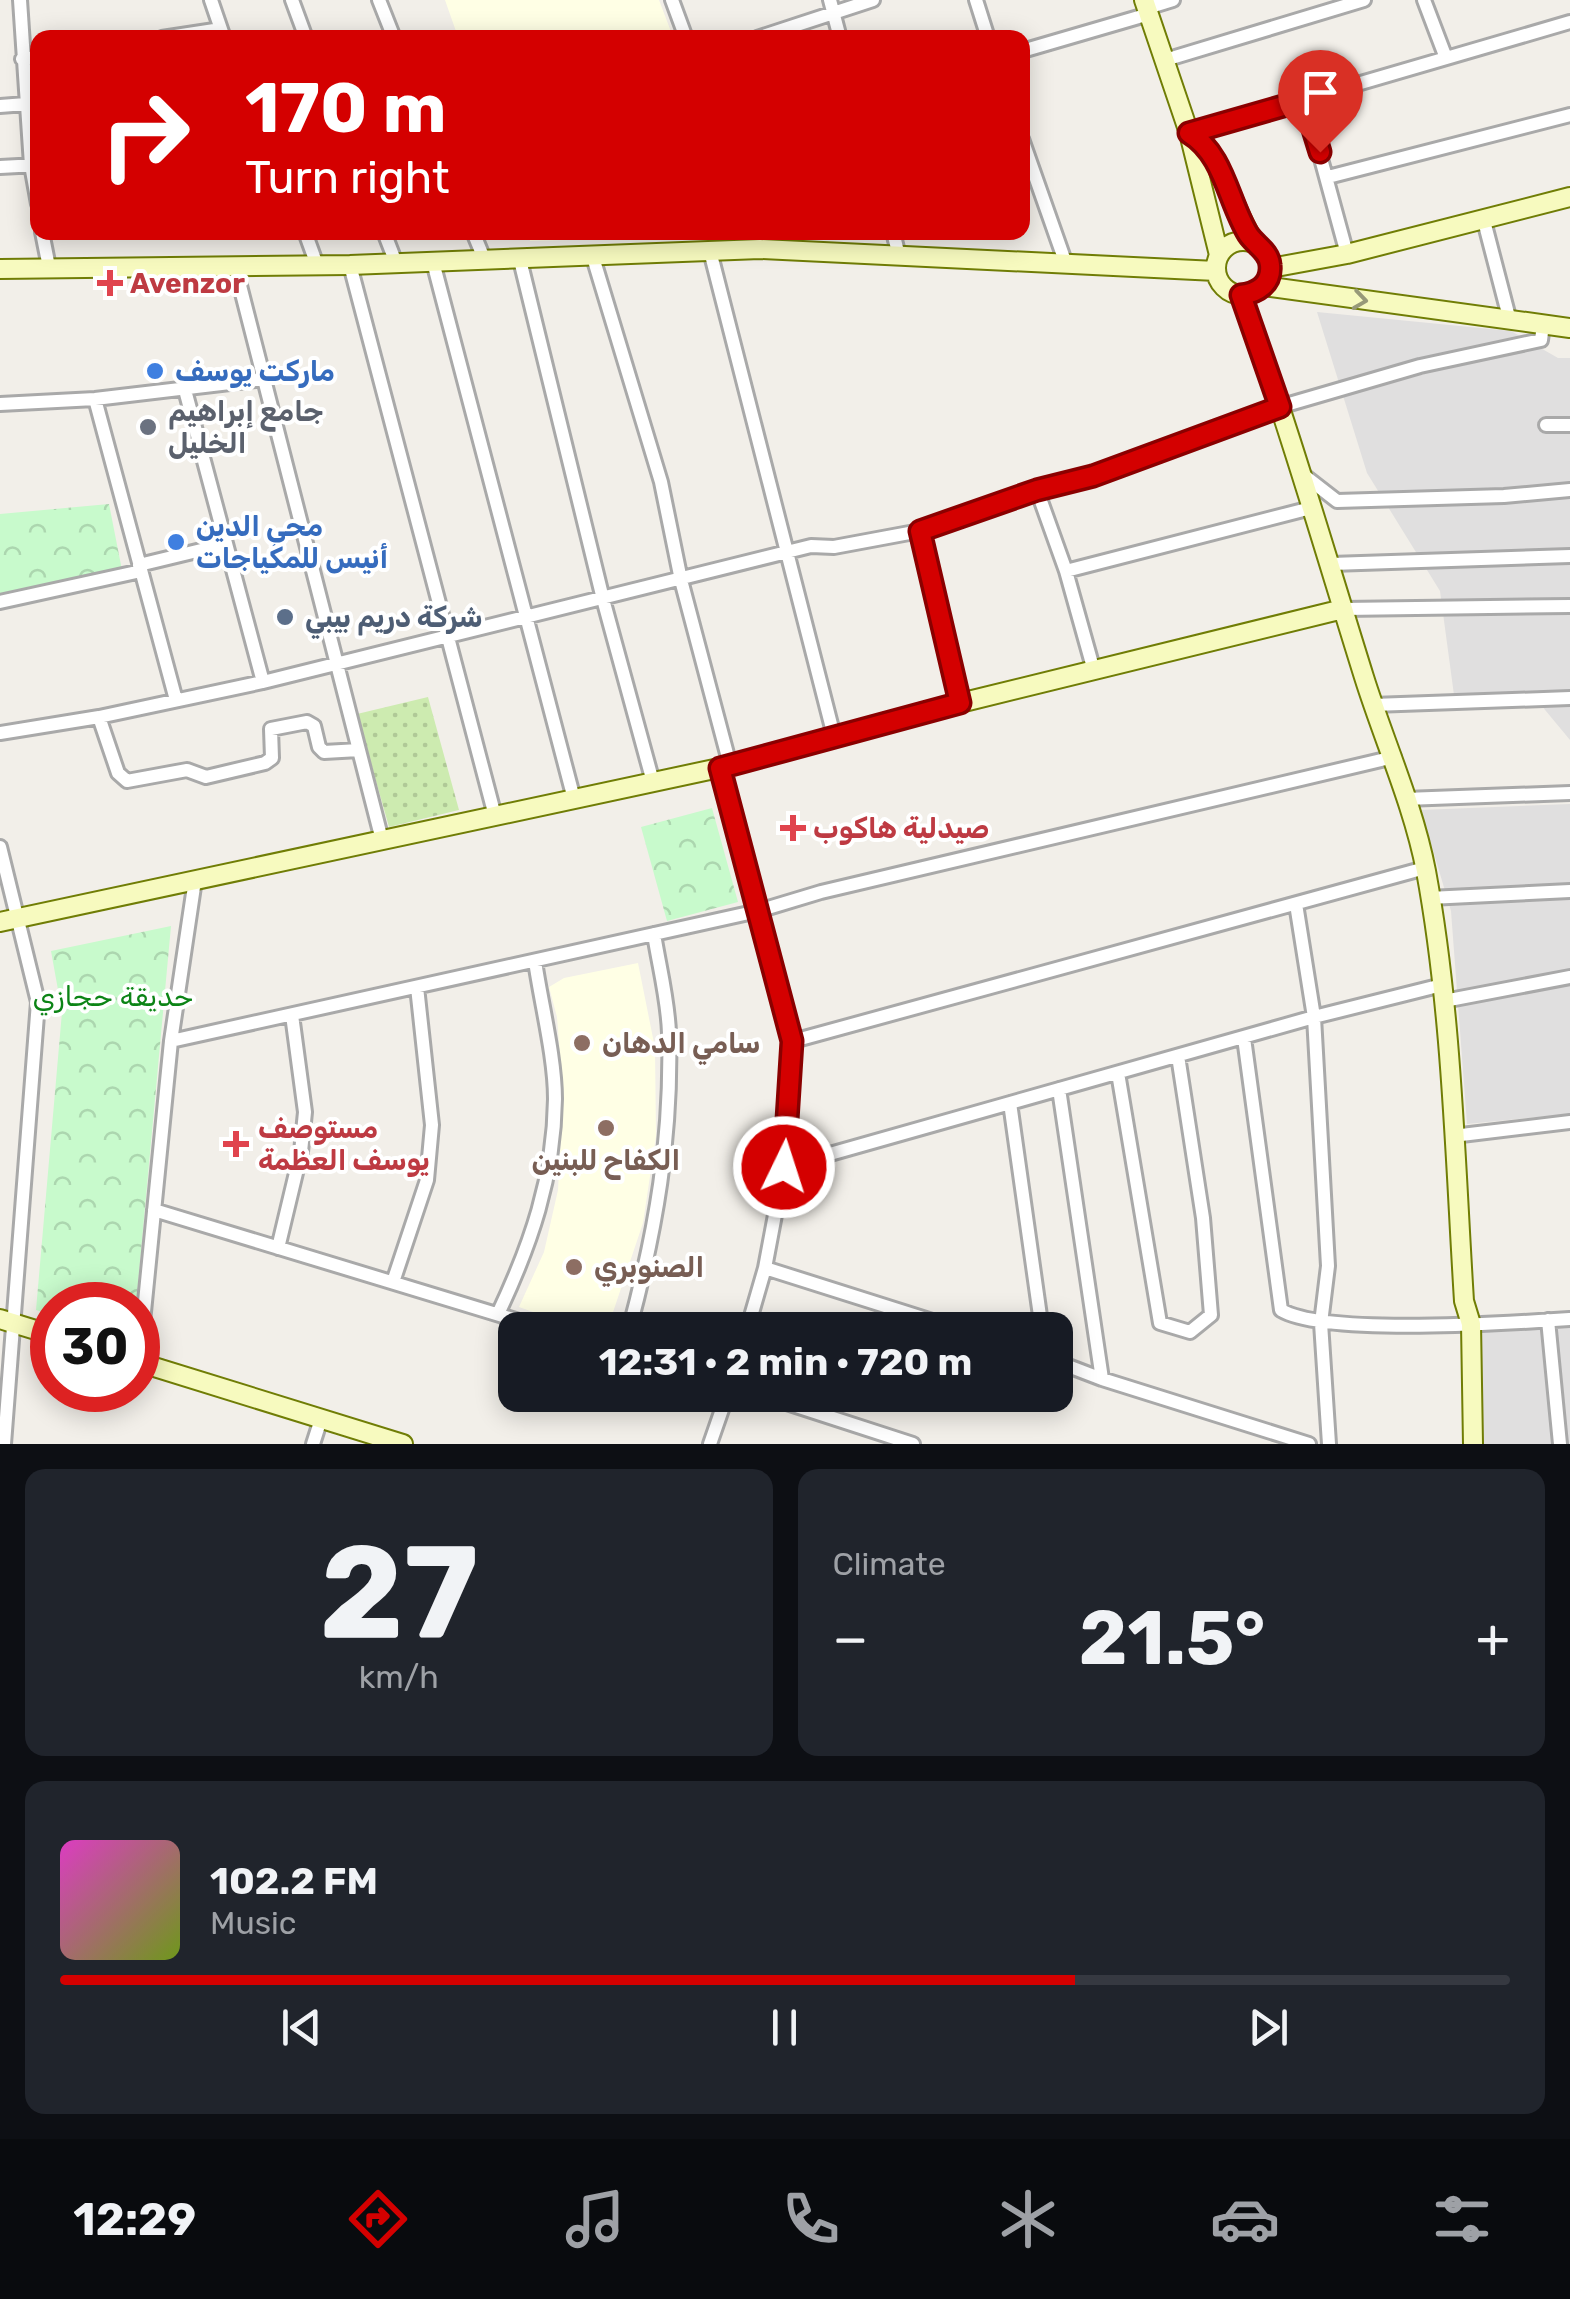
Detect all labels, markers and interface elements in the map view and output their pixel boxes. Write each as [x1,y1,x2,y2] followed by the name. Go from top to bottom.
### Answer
[1278,50,1363,153] pin
[1293,65,1348,120] icon: arrive
[245,67,447,150] text: 170 m
[80,70,210,200] icon: right
[245,151,449,204] text: Turn right
[130,267,245,300] place label: Avenzor
[99,272,121,294] marker: Avenzor
[1352,288,1368,309] one-way arrow
[175,355,335,388] place label: ماركت يوسف
[144,360,166,382] marker: ماركت يوسف
[168,395,323,460] place label: جامع إبراهيم الخليل
[137,416,159,438] marker: جامع إبراهيم الخليل
[196,510,388,575] place label: محي الدين أنيس للمكياجات
[165,531,187,553] marker: محي الدين أنيس للمكياجات
[305,601,483,639] place label: شركة دريم بيبي
[274,606,296,628] marker: شركة دريم بيبي
[813,812,989,845] place label: صيدلية هاكوب
[782,817,804,839] marker: صيدلية هاكوب
[33,980,193,1016] park label: حديقة حجازي
[602,1027,760,1065] place label: سامي الدهان
[571,1032,593,1054] marker: سامي الدهان
[258,1112,430,1177] place label: مستوصف يوسف العظمة
[732,1115,836,1219] position arrow
[595,1117,617,1139] marker: الكفاح للبنين
[223,1131,249,1157] marker: مستوصف يوسف العظمة
[532,1144,680,1180] place label: الكفاح للبنين
[594,1251,704,1287] place label: الصنوبري
[563,1256,585,1278] marker: الصنوبري
[30,1282,160,1412] speed limit sign: 30
[599,1339,972,1385] text: 12:31 · 2 min · 720 m
[319,1515,478,1670] text: 27
[833,1545,946,1583] text: Climate
[1079,1594,1265,1683] text: 21.5°
[833,1606,868,1671] text: −
[1476,1606,1510,1671] text: +
[359,1658,439,1696] text: km/h
[210,1858,378,1904] text: 102.2 FM
[210,1904,296,1942] text: Music
[274,2000,329,2055] icon: previous
[757,2000,812,2055] icon: pause
[1241,2000,1296,2055] icon: next
[343,2184,413,2254] icon: directions
[560,2184,630,2254] icon: music
[776,2184,846,2254] icon: phone
[993,2184,1063,2254] icon: climate
[1210,2184,1280,2254] icon: car
[1427,2184,1497,2254] icon: filters
[73,2193,196,2246] text: 12:29

